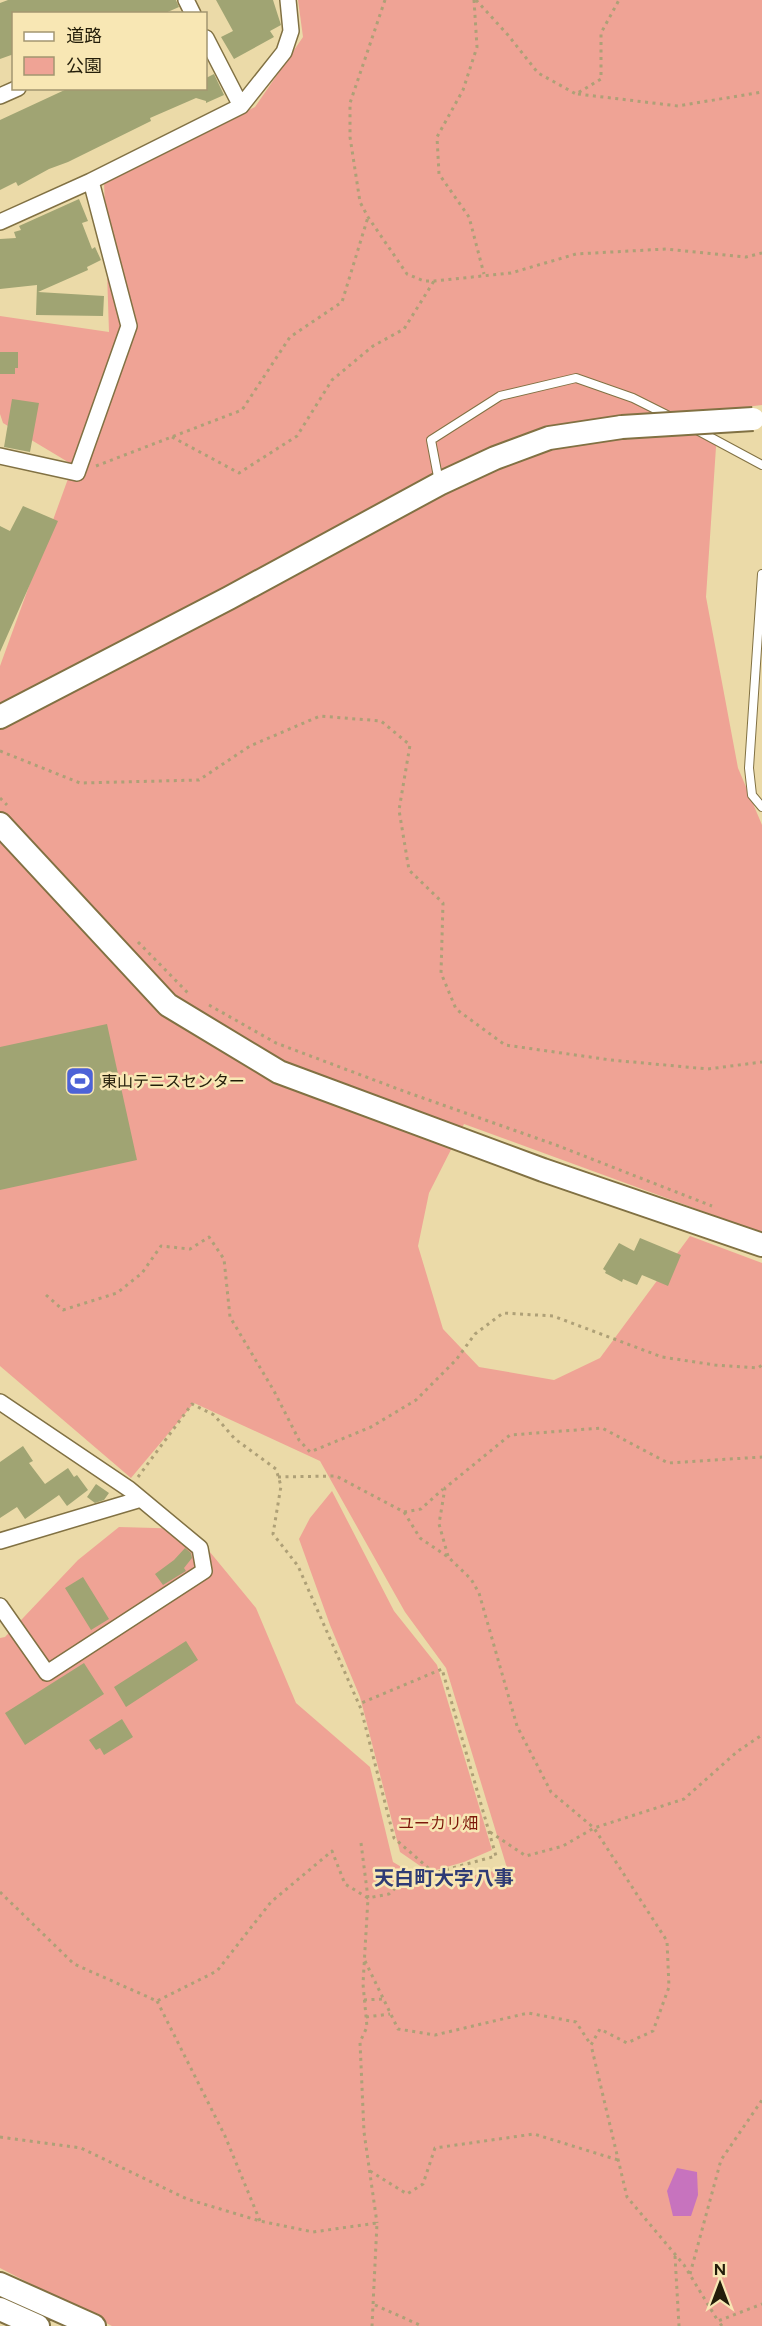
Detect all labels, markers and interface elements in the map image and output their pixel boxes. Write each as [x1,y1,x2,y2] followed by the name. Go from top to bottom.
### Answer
[12,12,207,90] legend
[66,25,102,47] text: 道路
[66,55,102,77] text: 公園
[64,1065,96,1097] sports icon: 東山テニスセンター
[101,1072,245,1091] place label: 東山テニスセンター
[398,1814,478,1833] park label: ユーカリ畑
[374,1866,514,1890] district label: 天白町大字八事
[690,2254,750,2314] north arrow
[714,2260,726,2279] text: N

